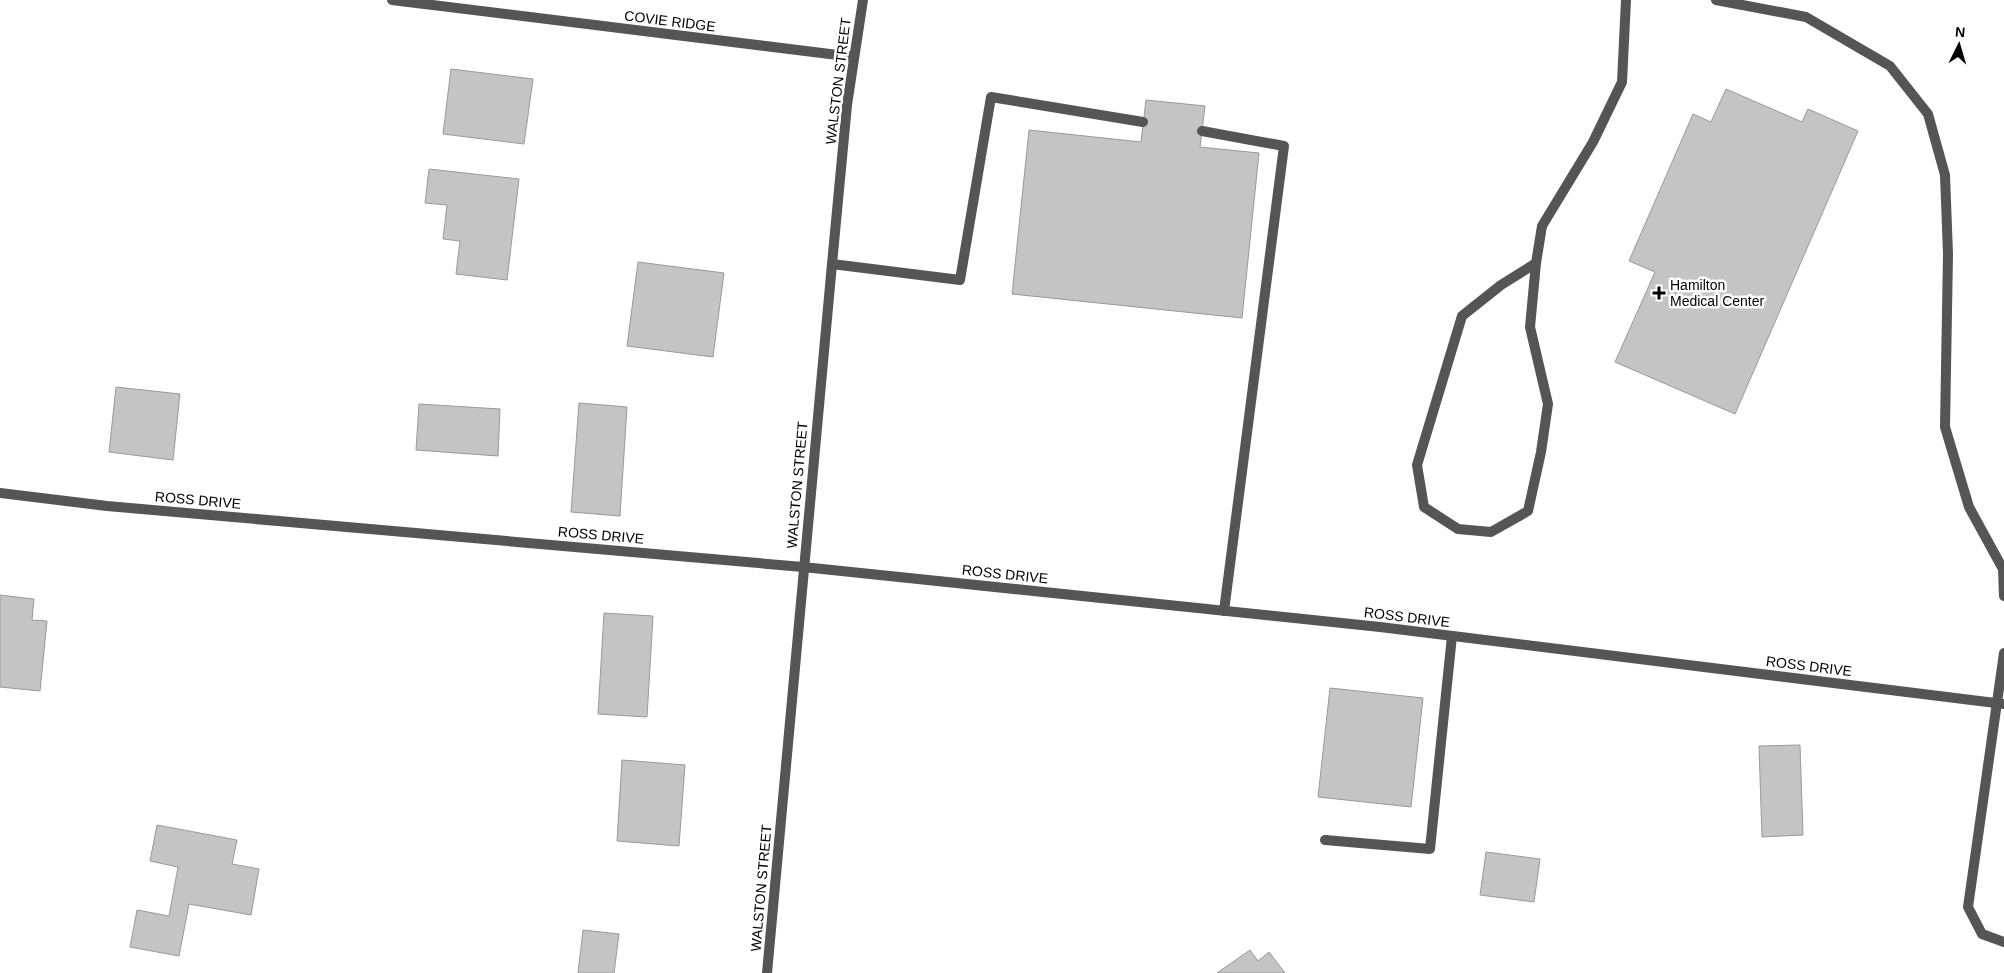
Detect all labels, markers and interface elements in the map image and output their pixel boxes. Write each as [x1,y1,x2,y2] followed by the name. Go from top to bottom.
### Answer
[623,7,717,35] street label: COVIE RIDGE
[822,16,854,145] street label: WALSTON STREET
[1934,20,1984,70] north arrow
[1954,24,1966,40] text: N
[1670,277,1764,309] place label: Hamilton Medical Center
[1652,286,1666,300] marker: Hamilton Medical Center
[783,420,811,549] street label: WALSTON STREET
[154,488,242,512] street label: ROSS DRIVE
[557,523,645,547] street label: ROSS DRIVE
[961,562,1049,586] street label: ROSS DRIVE
[1363,604,1451,630] street label: ROSS DRIVE
[1765,653,1853,679] street label: ROSS DRIVE
[747,823,775,952] street label: WALSTON STREET

